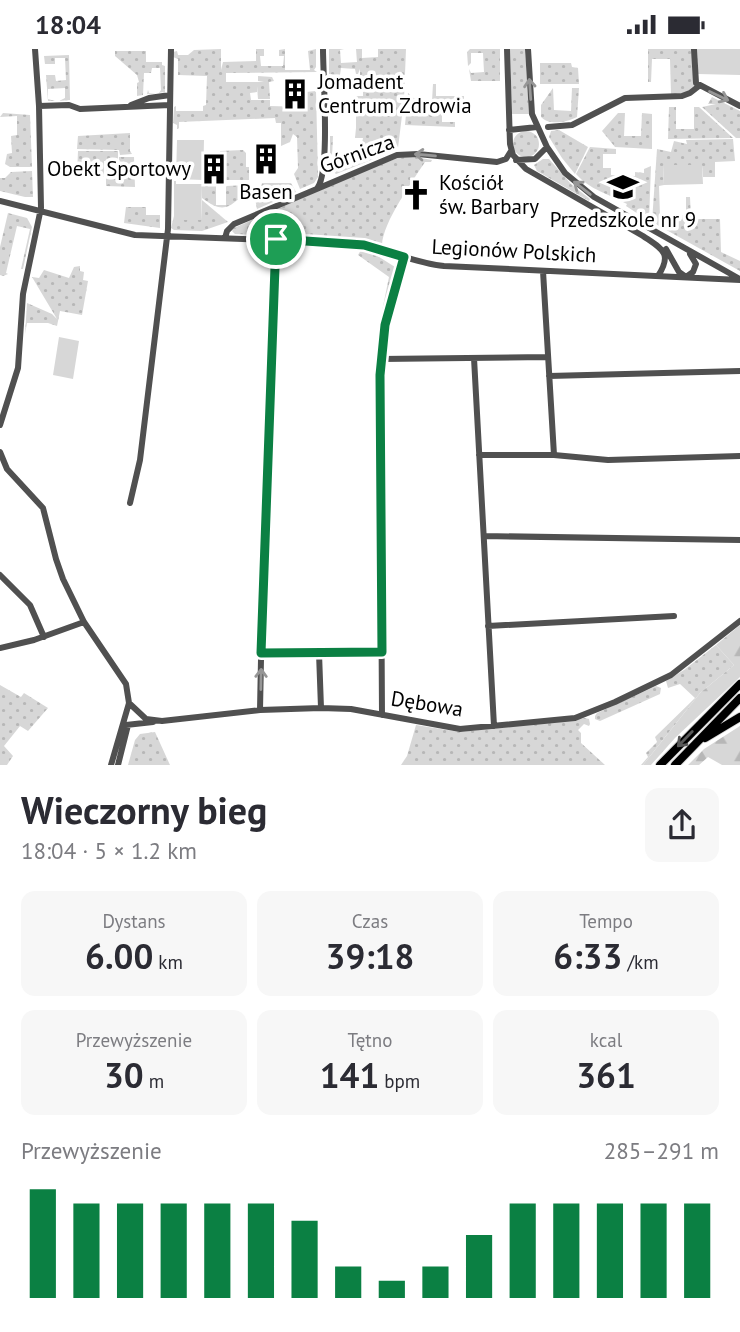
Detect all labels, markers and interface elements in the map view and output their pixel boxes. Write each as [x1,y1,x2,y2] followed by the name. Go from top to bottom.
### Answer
[35,8,101,41] text: 18:04
[317,68,472,119] place label: Jomadent Centrum Zdrowia
[278,77,312,111] building icon: Jomadent Centrum Zdrowia
[523,77,536,100] one-way arrow
[708,90,729,104] one-way arrow
[316,128,398,179] street label: Górnicza
[249,142,283,176] building icon: Basen
[414,148,437,161] one-way arrow
[197,152,231,186] building icon: Obekt Sportowy
[47,155,191,182] place label: Obekt Sportowy
[439,169,539,220] place label: Kościół św. Barbary
[606,170,640,204] school or university icon: Przedszkole nr 9
[239,178,293,205] place label: Basen
[399,178,433,212] church icon: Kościół św. Barbary
[573,181,591,196] one-way arrow
[550,206,696,233] place label: Przedszkole nr 9
[246,209,306,269] pin
[257,220,295,258] icon: arrive
[431,233,597,268] street label: Legionów Polskich
[254,668,268,691] one-way arrow
[389,684,465,723] street label: Dębowa
[676,730,693,747] one-way arrow
[21,785,267,834] text: Wieczorny bieg
[645,788,719,862] button: share
[21,836,197,865] text: 18:04 · 5 × 1.2 km
[102,909,166,933] text: Dystans
[352,909,388,933] text: Czas
[579,909,633,933] text: Tempo
[85,933,153,979] text: 6.00
[326,933,414,979] text: 39:18
[553,933,622,979] text: 6:33
[153,950,183,974] text: km
[622,950,659,974] text: /km
[76,1028,192,1052] text: Przewyższenie
[348,1028,392,1052] text: Tętno
[590,1028,622,1052] text: kcal
[104,1052,144,1098] text: 30
[320,1052,379,1098] text: 141
[576,1052,636,1098] text: 361
[144,1069,164,1093] text: m
[379,1069,420,1093] text: bpm
[21,1136,162,1165] text: Przewyższenie
[604,1136,719,1165] text: 285–291 m

